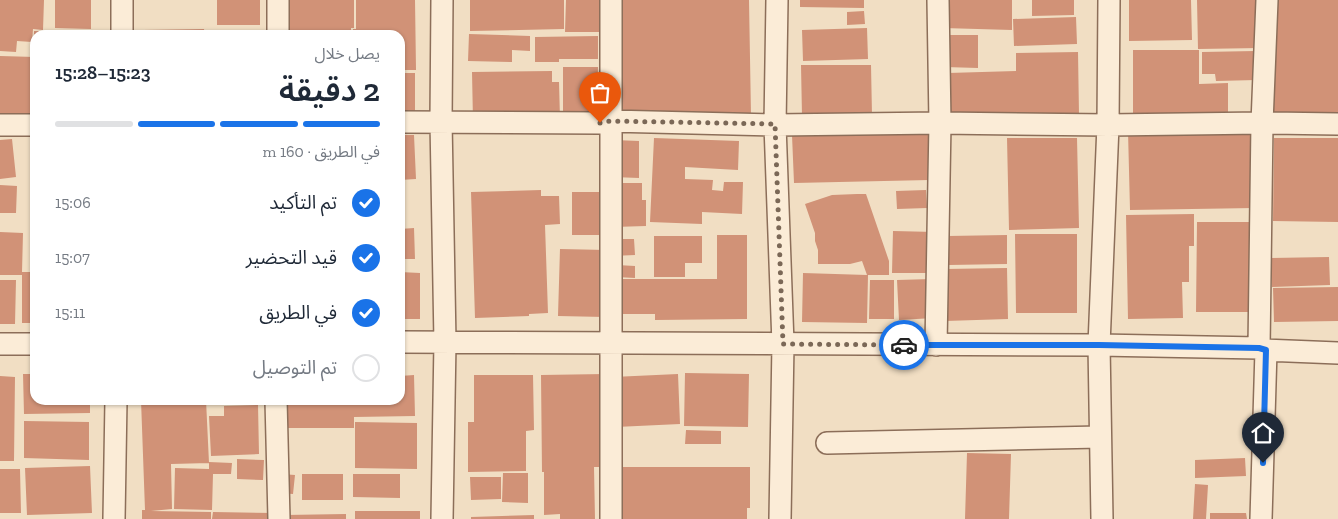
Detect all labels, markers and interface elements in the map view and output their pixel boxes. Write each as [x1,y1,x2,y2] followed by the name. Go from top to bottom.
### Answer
[315,44,380,63] text: يصل خلال
[55,61,150,84] text: 15:23–15:28
[279,71,380,109] text: 2 دقيقة
[579,72,621,123] pin
[586,79,614,107] icon: bag
[262,142,380,161] text: في الطريق · 160 m
[352,189,380,217] icon: check
[269,191,337,214] text: تم التأكيد
[55,193,91,212] text: 15:06
[352,244,380,272] icon: check
[246,246,337,269] text: قيد التحضير
[55,248,90,267] text: 15:07
[352,299,380,327] icon: check
[259,301,337,324] text: في الطريق
[55,303,85,322] text: 15:11
[879,320,929,370] courier
[890,331,918,359] icon: car
[253,356,337,379] text: تم التوصيل
[1242,412,1284,463] pin
[1249,419,1277,447] icon: home

